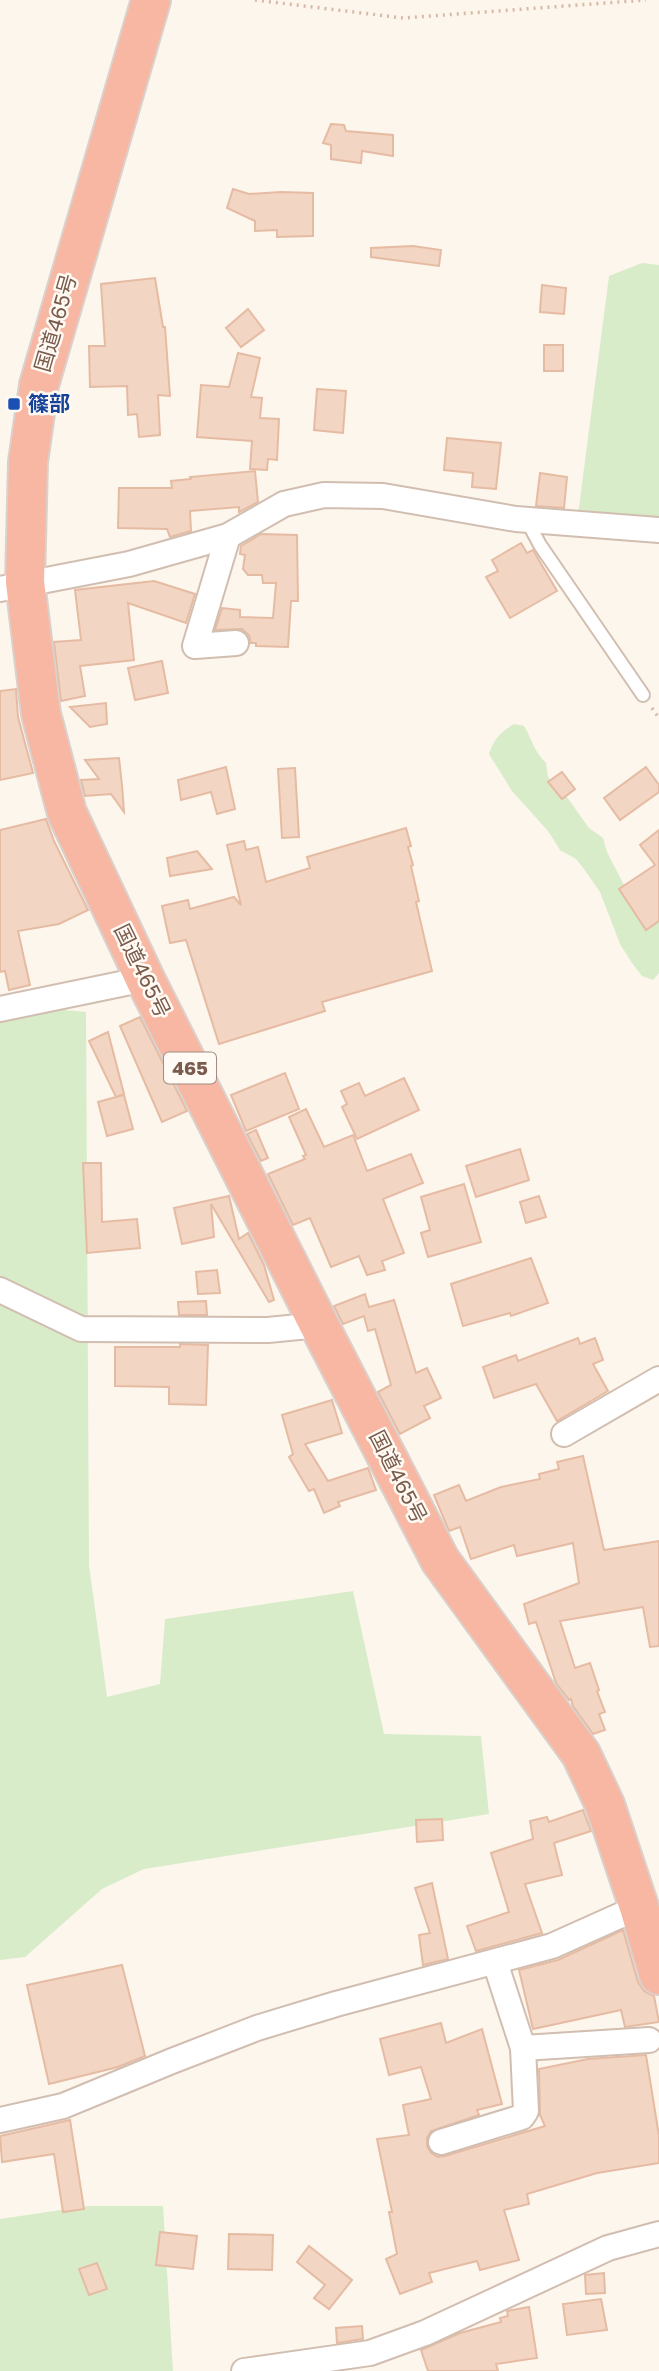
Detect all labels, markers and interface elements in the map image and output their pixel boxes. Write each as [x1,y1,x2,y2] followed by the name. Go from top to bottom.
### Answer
[29,271,81,375] street label: 国道465号
[28,390,70,416] place label: 篠部
[6,396,22,412] marker: 篠部
[109,920,177,1022] street label: 国道465号
[164,1052,216,1084] road number: 465
[364,1426,433,1527] street label: 国道465号

